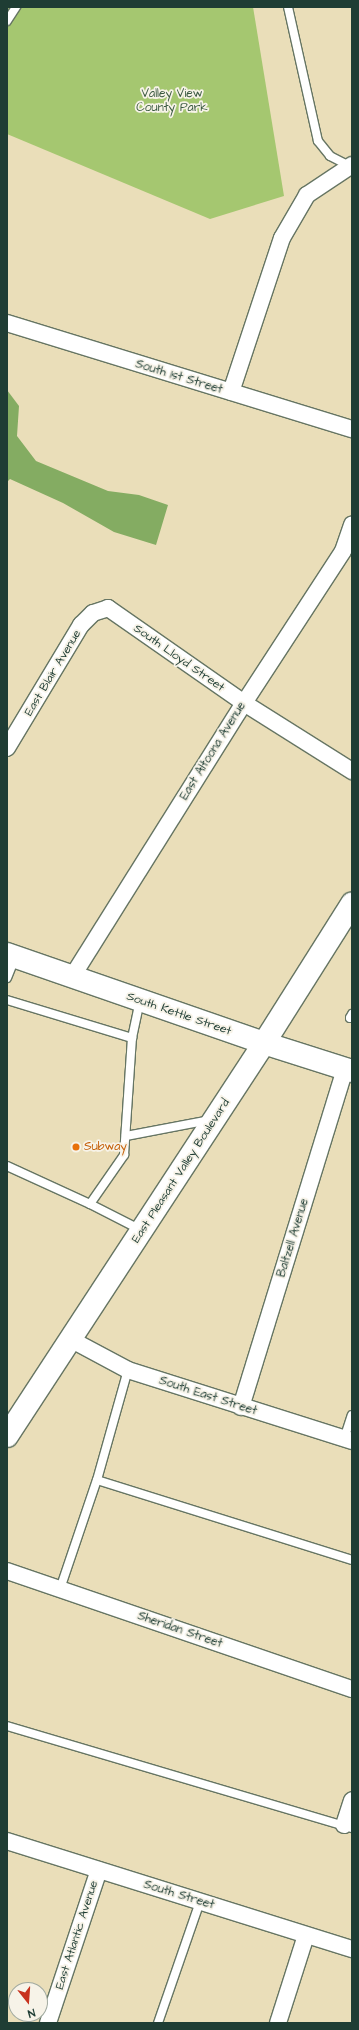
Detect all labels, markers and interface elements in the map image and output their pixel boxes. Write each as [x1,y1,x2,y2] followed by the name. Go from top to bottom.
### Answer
[136,87,208,115] park label: Valley View County Park
[134,357,224,397] street label: South 1st Street
[131,621,227,695] street label: South Lloyd Street
[22,627,84,719] street label: East Blair Avenue
[177,699,249,803] street label: East Altoona Avenue
[125,989,233,1039] street label: South Kettle Street
[129,1096,233,1246] street label: East Pleasant Valley Boulevard
[84,1140,127,1154] place label: Subway
[71,1142,81,1152] marker: Subway
[274,1197,312,1279] street label: Baltzell Avenue
[157,1373,259,1419] street label: South East Street
[136,1609,224,1651] street label: Sheridan Street
[142,1877,216,1913] street label: South Street
[53,1879,101,1991] street label: East Atlantic Avenue
[8,1982,48,2022] north arrow
[26,2005,37,2021] text: N

